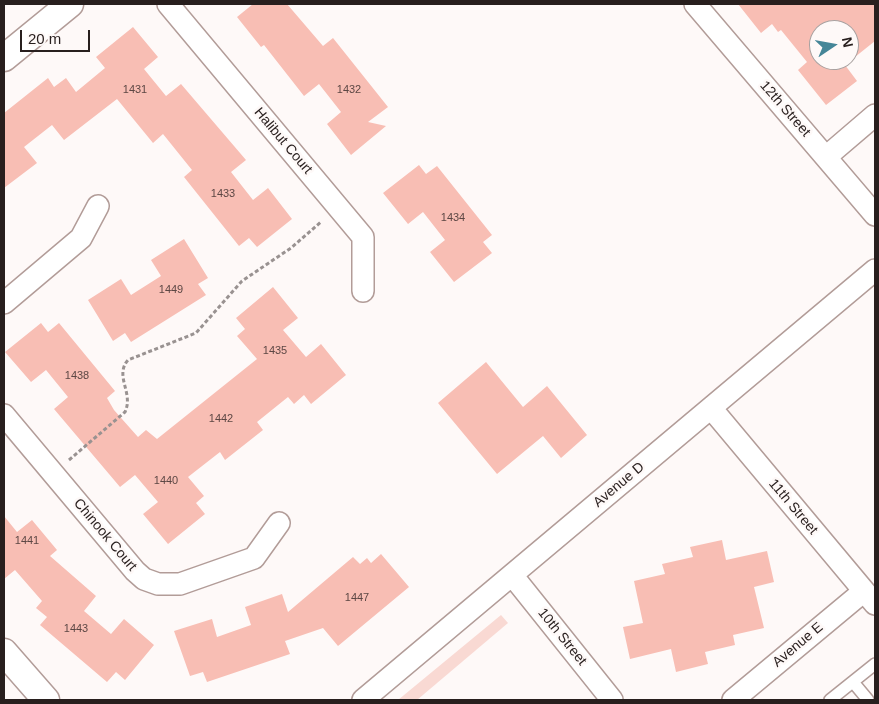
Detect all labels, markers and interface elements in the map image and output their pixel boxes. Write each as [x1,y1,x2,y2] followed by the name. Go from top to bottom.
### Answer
[22,20,92,52] scale bar
[809,20,859,70] north arrow
[28,30,61,47] text: 20 m
[839,35,857,49] text: N
[756,78,814,140] street label: 12th Street
[123,83,147,97] house number: 1431
[337,83,361,97] house number: 1432
[250,104,316,178] street label: Halibut Court
[211,187,235,201] house number: 1433
[441,211,465,225] house number: 1434
[159,283,183,297] house number: 1449
[263,344,287,358] house number: 1435
[65,369,89,383] house number: 1438
[209,412,233,426] house number: 1442
[590,459,648,511] street label: Avenue D
[154,474,178,488] house number: 1440
[765,476,821,538] street label: 11th Street
[70,495,140,575] street label: Chinook Court
[15,534,39,548] house number: 1441
[345,591,369,605] house number: 1447
[534,605,590,669] street label: 10th Street
[769,619,827,671] street label: Avenue E
[64,622,88,636] house number: 1443

